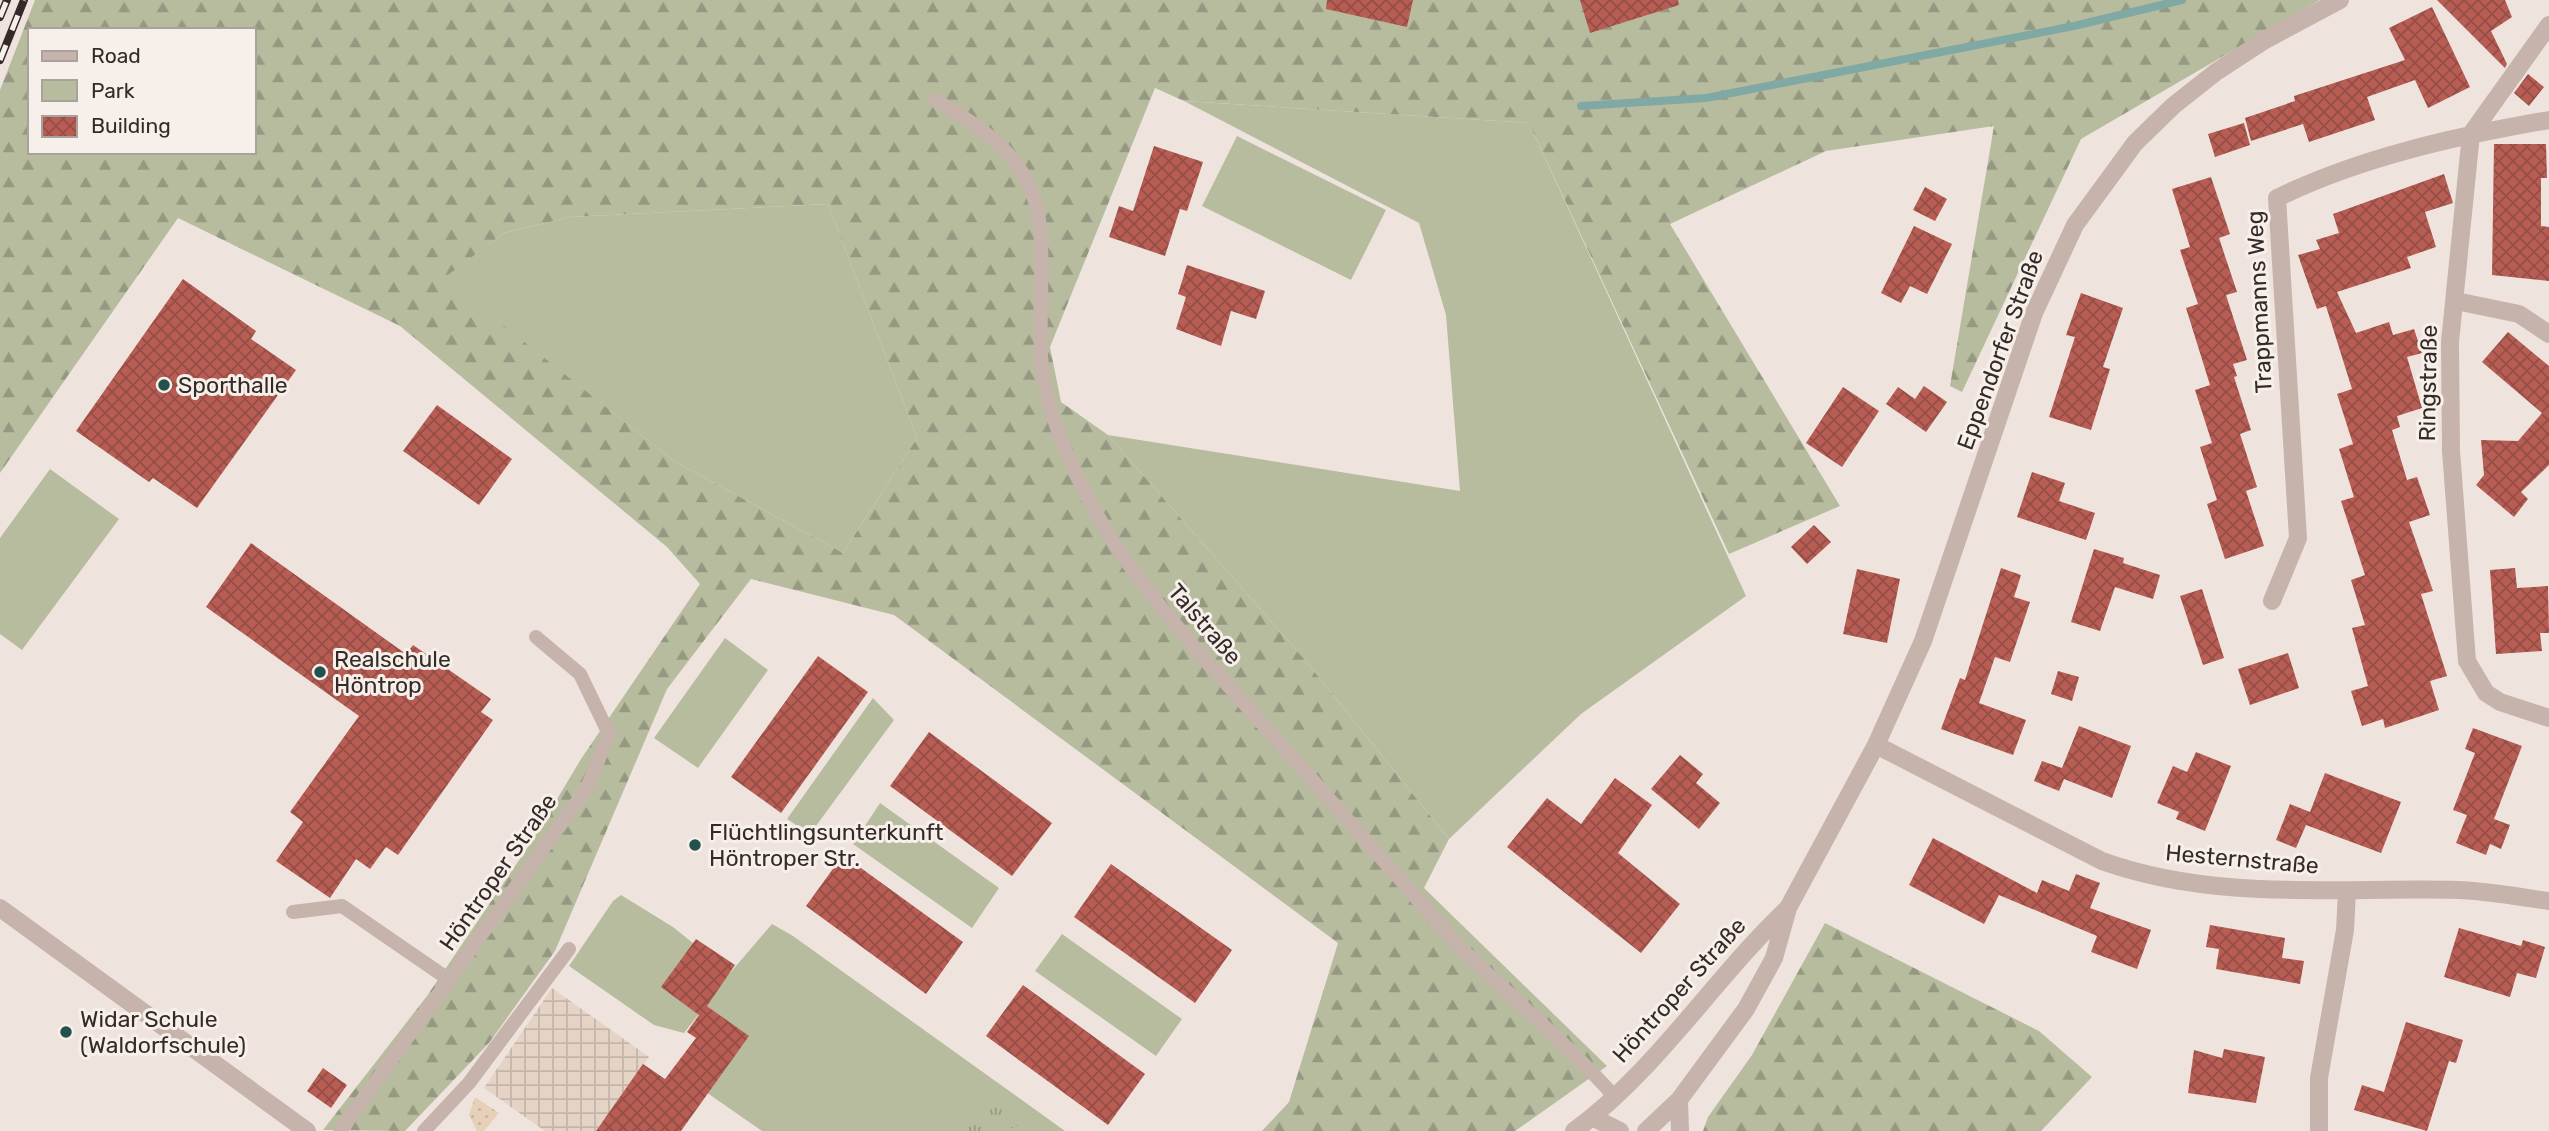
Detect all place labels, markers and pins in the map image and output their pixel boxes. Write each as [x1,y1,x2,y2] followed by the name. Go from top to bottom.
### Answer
[178,371,288,399] place label: Sporthalle
[156,377,172,393] marker: Sporthalle
[334,645,451,699] place label: Realschule Höntrop
[312,664,328,680] marker: Realschule Höntrop
[709,818,943,872] place label: Flüchtlingsunterkunft Höntroper Str.
[687,837,703,853] marker: Flüchtlingsunterkunft Höntroper Str.
[80,1005,246,1059] place label: Widar Schule (Waldorfschule)
[58,1024,74,1040] marker: Widar Schule (Waldorfschule)

